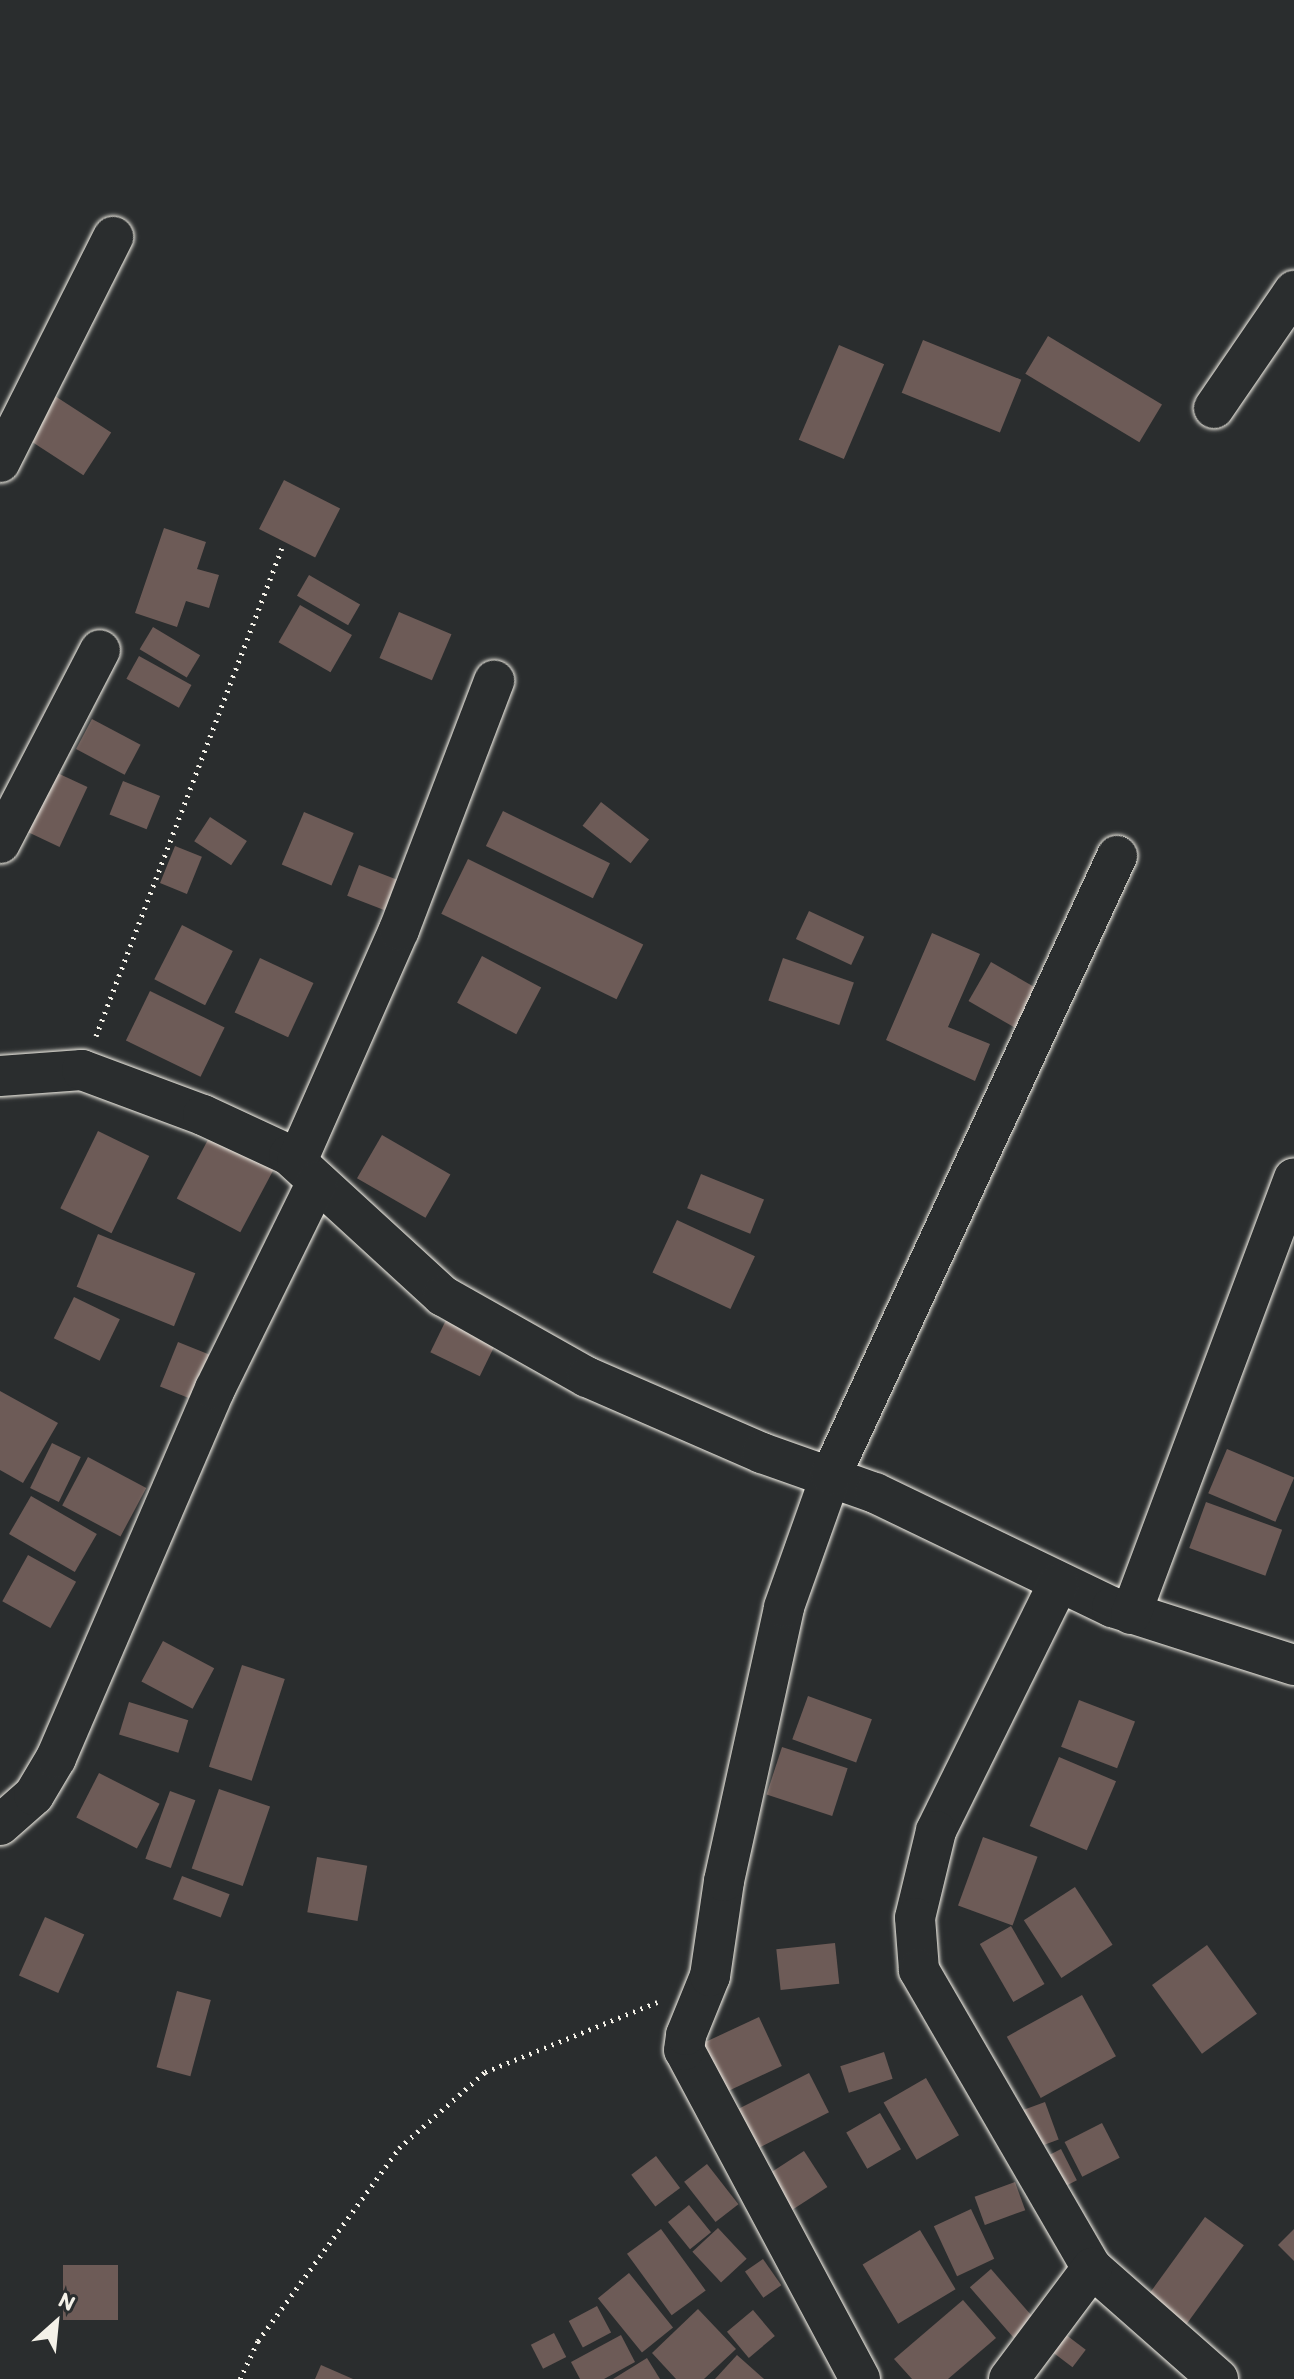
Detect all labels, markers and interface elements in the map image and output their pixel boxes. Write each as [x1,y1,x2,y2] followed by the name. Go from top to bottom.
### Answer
[16,2283,96,2363] north arrow
[54,2286,80,2317] text: N

